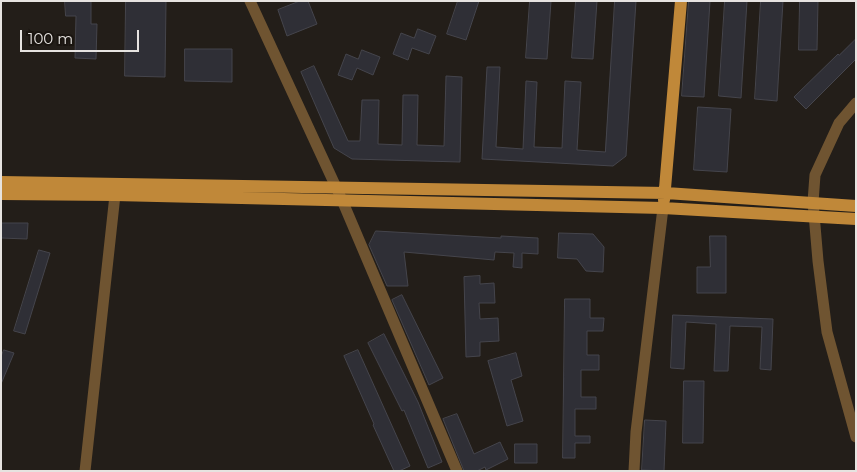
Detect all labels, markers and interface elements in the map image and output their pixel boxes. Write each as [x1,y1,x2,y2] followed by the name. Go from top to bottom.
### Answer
[22,20,141,52] scale bar
[28,29,73,48] text: 100 m

